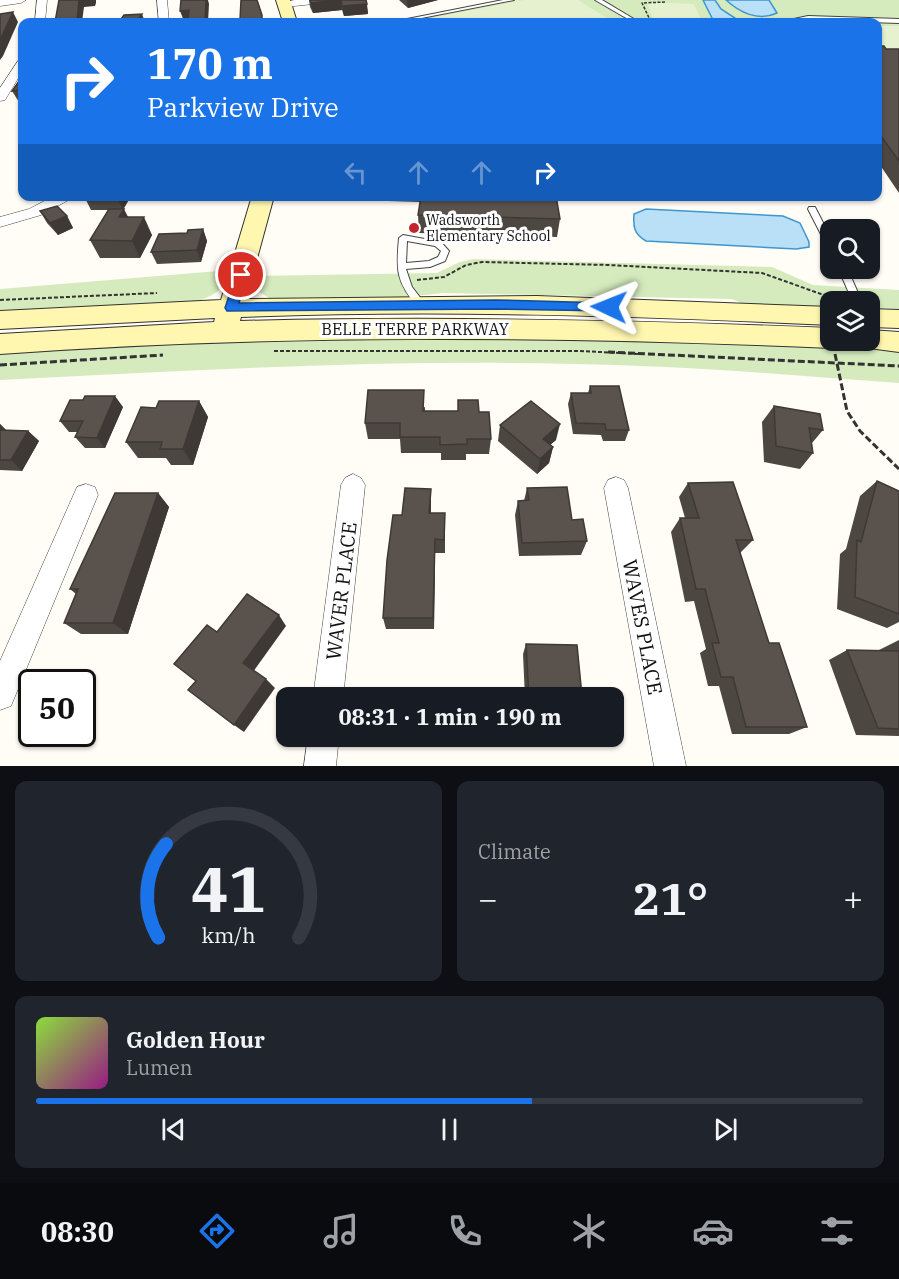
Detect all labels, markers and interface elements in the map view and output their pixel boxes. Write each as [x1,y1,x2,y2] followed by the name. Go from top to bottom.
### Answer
[147,36,273,91] text: 170 m
[48,42,126,120] icon: right
[147,89,339,124] text: Parkview Drive
[339,156,372,189] icon: left
[402,156,435,189] icon: ahead
[465,156,498,189] icon: ahead
[528,156,561,189] icon: right
[426,211,551,245] place label: Wadsworth Elementary School
[820,219,880,351] map controls
[820,219,880,279] button: search
[407,221,421,235] marker: Wadsworth Elementary School
[215,249,266,300] pin
[224,258,257,291] icon: arrive
[577,275,641,339] position arrow
[820,291,880,351] button: layers
[321,319,509,339] street label: BELLE TERRE PARKWAY
[319,520,363,662] street label: WAVER PLACE
[617,557,669,697] street label: WAVES PLACE
[18,669,96,747] speed limit sign: 50
[338,702,562,731] text: 08:31 · 1 min · 190 m
[478,838,551,865] text: Climate
[191,848,266,929] text: 41
[633,869,708,927] text: 21°
[478,877,498,920] text: −
[843,877,863,920] text: +
[201,921,256,949] text: km/h
[126,1025,265,1054] text: Golden Hour
[126,1054,193,1081] text: Lumen
[157,1113,190,1146] icon: previous
[433,1113,466,1146] icon: pause
[709,1113,742,1146] icon: next
[196,1210,238,1252] icon: directions
[320,1210,362,1252] icon: music
[444,1210,486,1252] icon: phone
[568,1210,610,1252] icon: climate
[692,1210,734,1252] icon: car
[816,1210,858,1252] icon: filters
[41,1214,114,1249] text: 08:30

